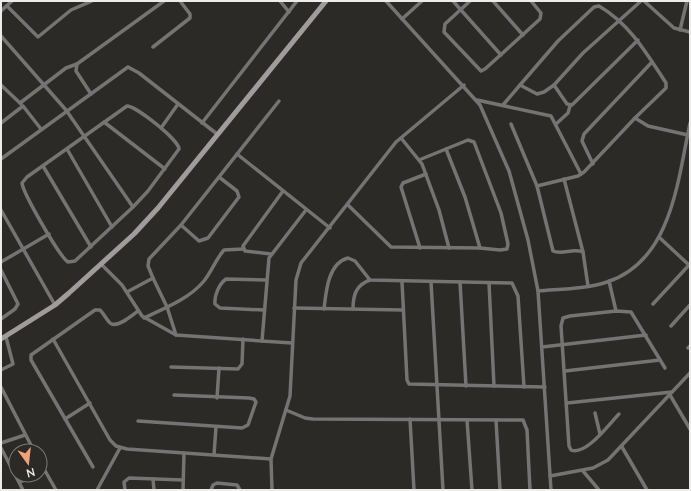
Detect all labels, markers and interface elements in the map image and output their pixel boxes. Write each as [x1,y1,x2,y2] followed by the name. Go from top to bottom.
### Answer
[8,443,48,483] north arrow
[25,466,36,481] text: N

